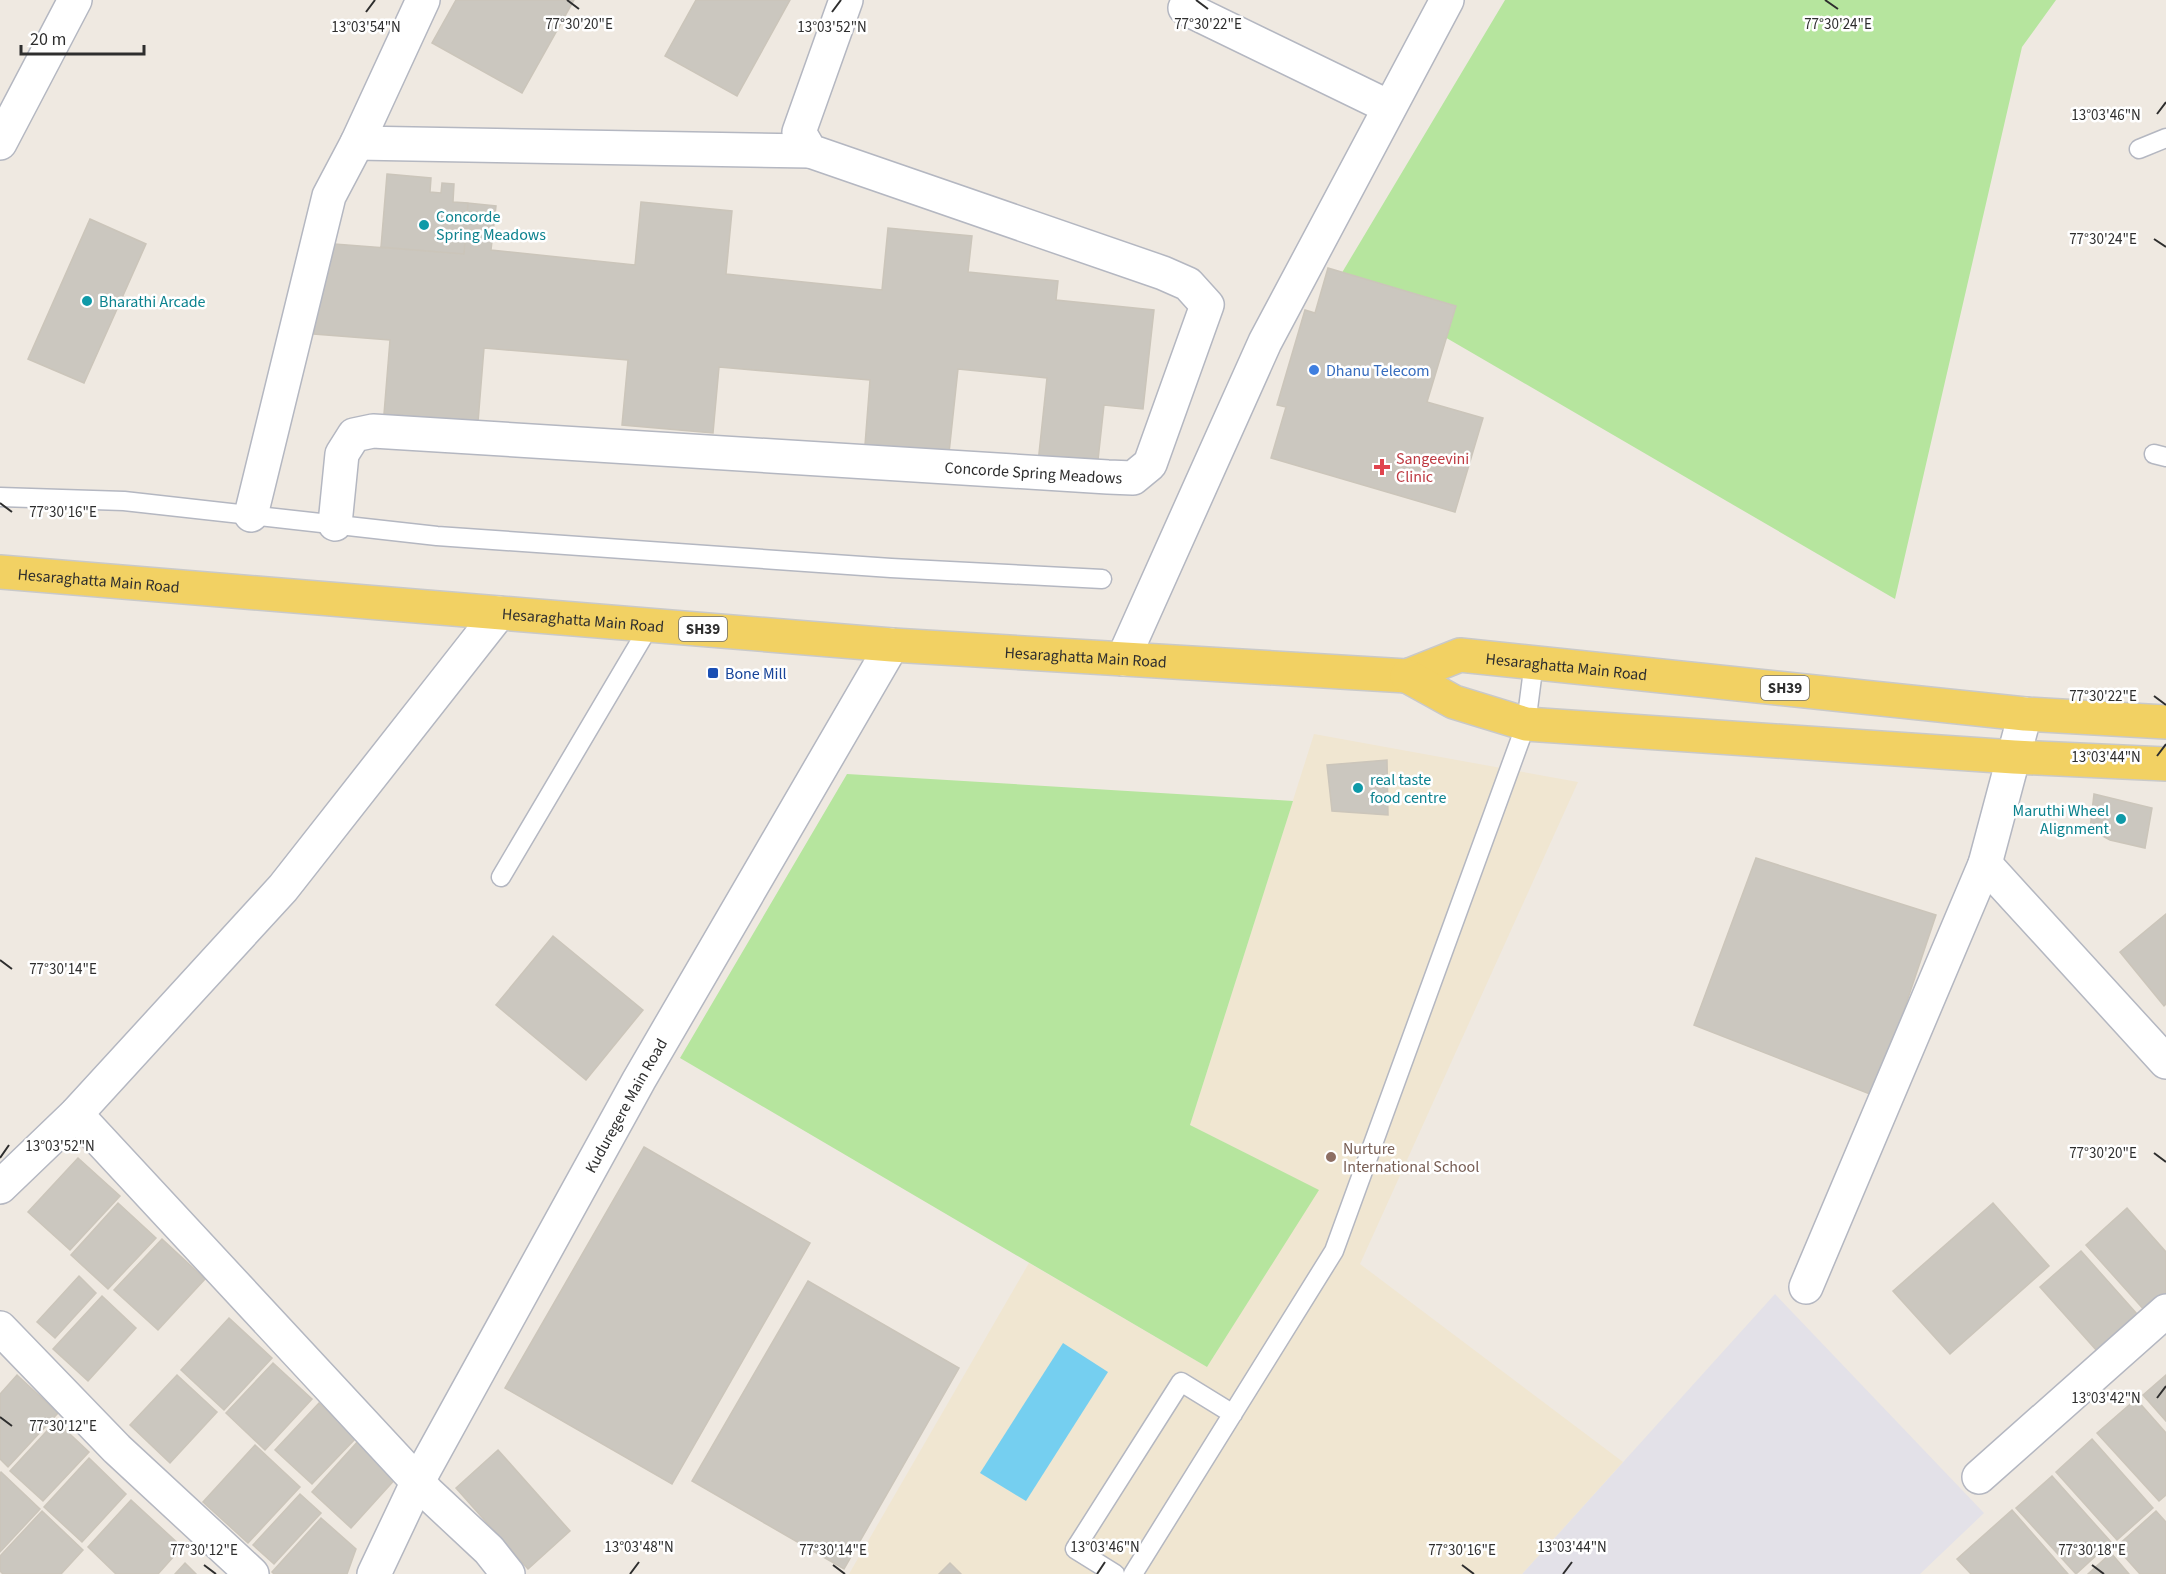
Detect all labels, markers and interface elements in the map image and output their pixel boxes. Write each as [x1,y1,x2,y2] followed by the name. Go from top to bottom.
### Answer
[545,14,613,35] text: 77°30'20"E
[1174,14,1242,35] text: 77°30'22"E
[1804,14,1872,35] text: 77°30'24"E
[331,17,401,38] text: 13°03'54"N
[797,17,867,38] text: 13°03'52"N
[21,18,144,56] scale bar
[30,27,66,52] text: 20 m
[2071,105,2141,126] text: 13°03'46"N
[436,206,546,246] place label: Concorde Spring Meadows
[417,218,431,232] marker: Concorde Spring Meadows
[2069,229,2137,250] text: 77°30'24"E
[99,291,206,313] place label: Bharathi Arcade
[80,294,94,308] marker: Bharathi Arcade
[1326,360,1430,382] place label: Dhanu Telecom
[1307,363,1321,377] marker: Dhanu Telecom
[1396,448,1469,488] place label: Sangeevini Clinic
[944,457,1123,490] street label: Concorde Spring Meadows
[1373,458,1391,476] marker: Sangeevini Clinic
[29,502,97,523] text: 77°30'16"E
[17,563,180,599] street label: Hesaraghatta Main Road
[501,603,665,638] street label: Hesaraghatta Main Road
[679,617,727,641] road number: SH39
[1004,642,1167,674] street label: Hesaraghatta Main Road
[1484,648,1648,686] street label: Hesaraghatta Main Road
[725,663,787,685] place label: Bone Mill
[706,666,720,680] marker: Bone Mill
[1761,676,1809,700] road number: SH39
[2069,686,2137,707] text: 77°30'22"E
[2071,747,2141,768] text: 13°03'44"N
[1370,769,1446,809] place label: real taste food centre
[1351,781,1365,795] marker: real taste food centre
[2013,800,2110,840] place label: Maruthi Wheel Alignment
[2114,812,2128,826] marker: Maruthi Wheel Alignment
[29,959,97,980] text: 77°30'14"E
[580,1035,673,1177] street label: Kuduregere Main Road
[25,1136,95,1157] text: 13°03'52"N
[1343,1138,1479,1178] place label: Nurture International School
[2069,1143,2137,1164] text: 77°30'20"E
[1324,1150,1338,1164] marker: Nurture International School
[2071,1388,2141,1409] text: 13°03'42"N
[29,1416,97,1437] text: 77°30'12"E
[604,1537,674,1558] text: 13°03'48"N
[1070,1537,1140,1558] text: 13°03'46"N
[1537,1537,1607,1558] text: 13°03'44"N
[170,1540,238,1561] text: 77°30'12"E
[799,1540,867,1561] text: 77°30'14"E
[1428,1540,1496,1561] text: 77°30'16"E
[2058,1540,2126,1561] text: 77°30'18"E

